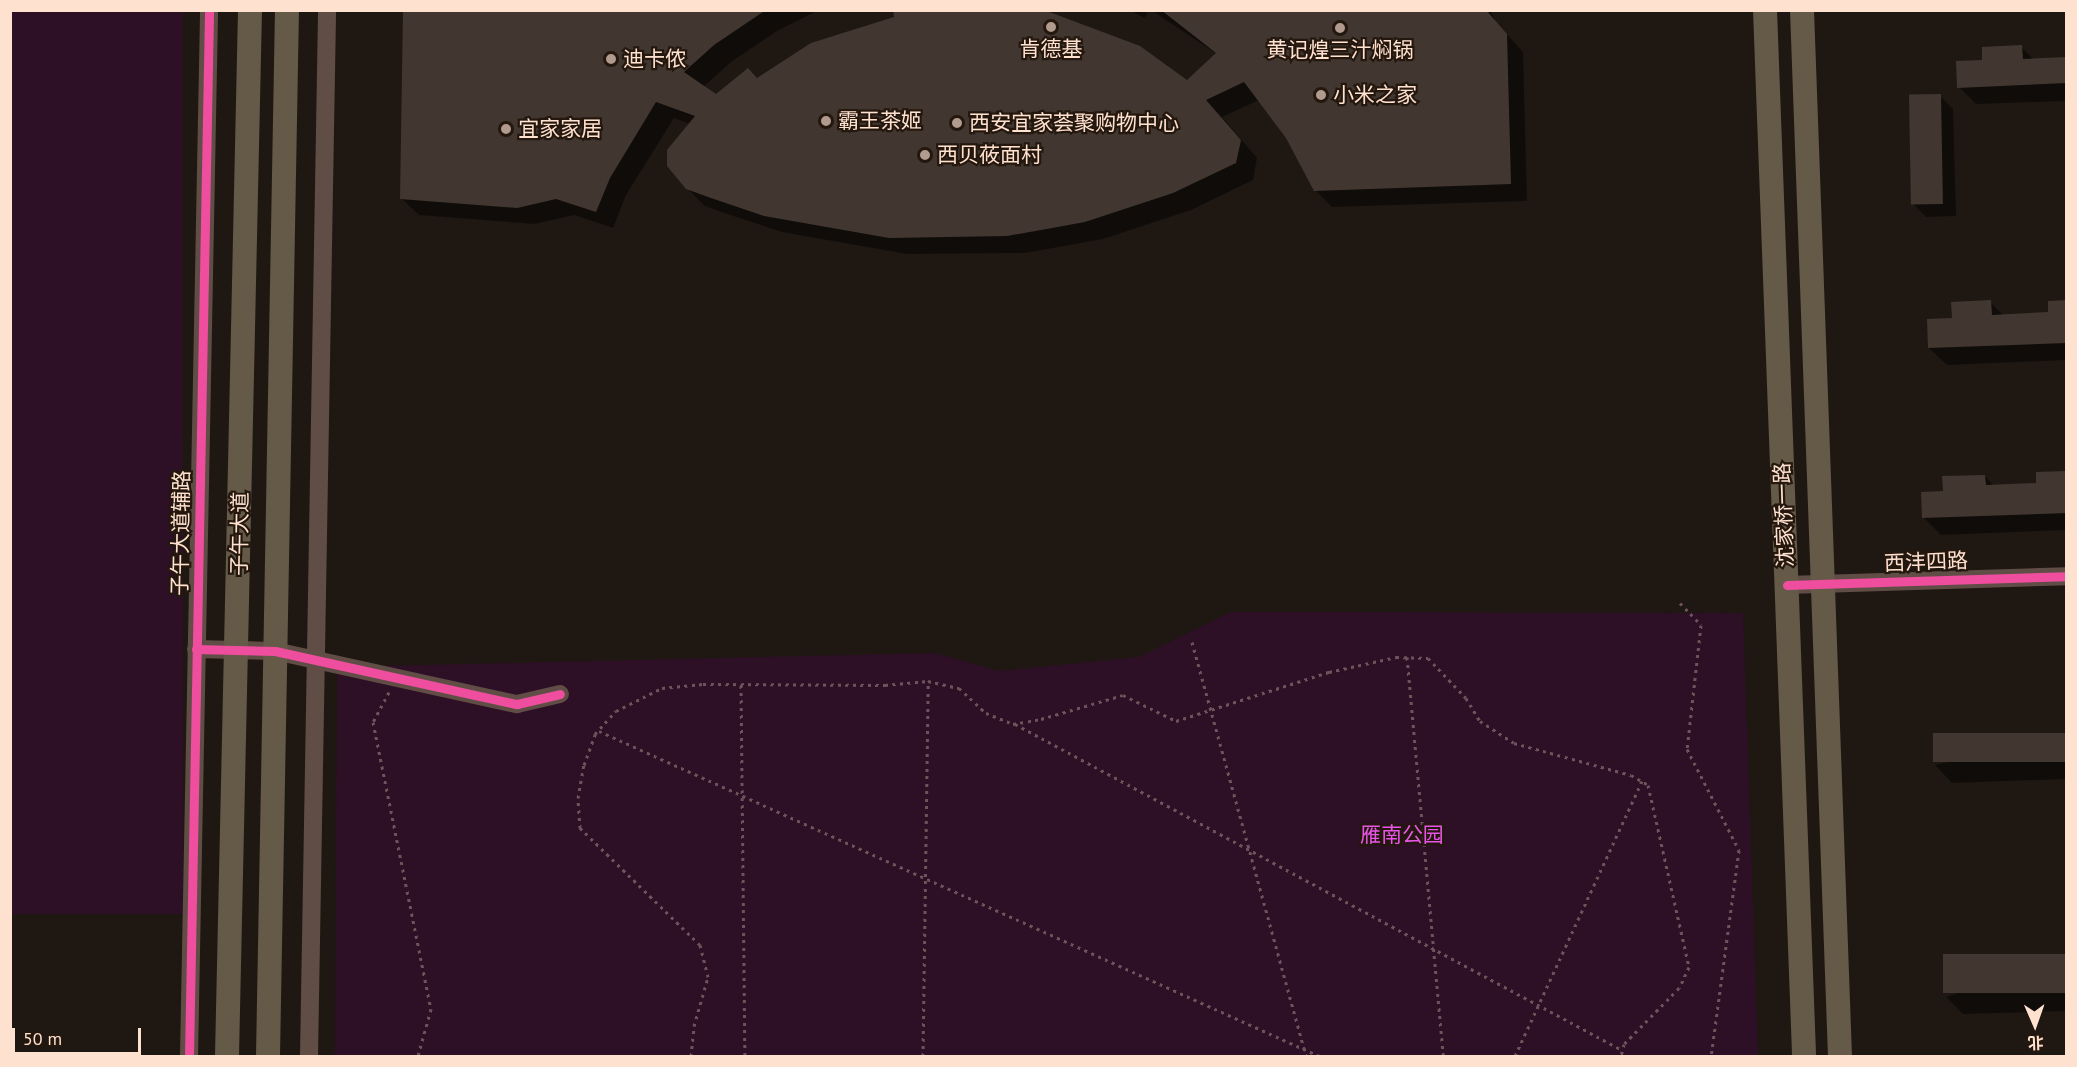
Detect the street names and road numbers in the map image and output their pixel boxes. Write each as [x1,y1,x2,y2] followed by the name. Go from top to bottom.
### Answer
[1770,462,1798,568] street label: 沈家桥一路
[167,470,195,596] street label: 子午大道辅路
[227,492,253,576] street label: 子午大道
[1884,548,1968,576] street label: 西沣四路

